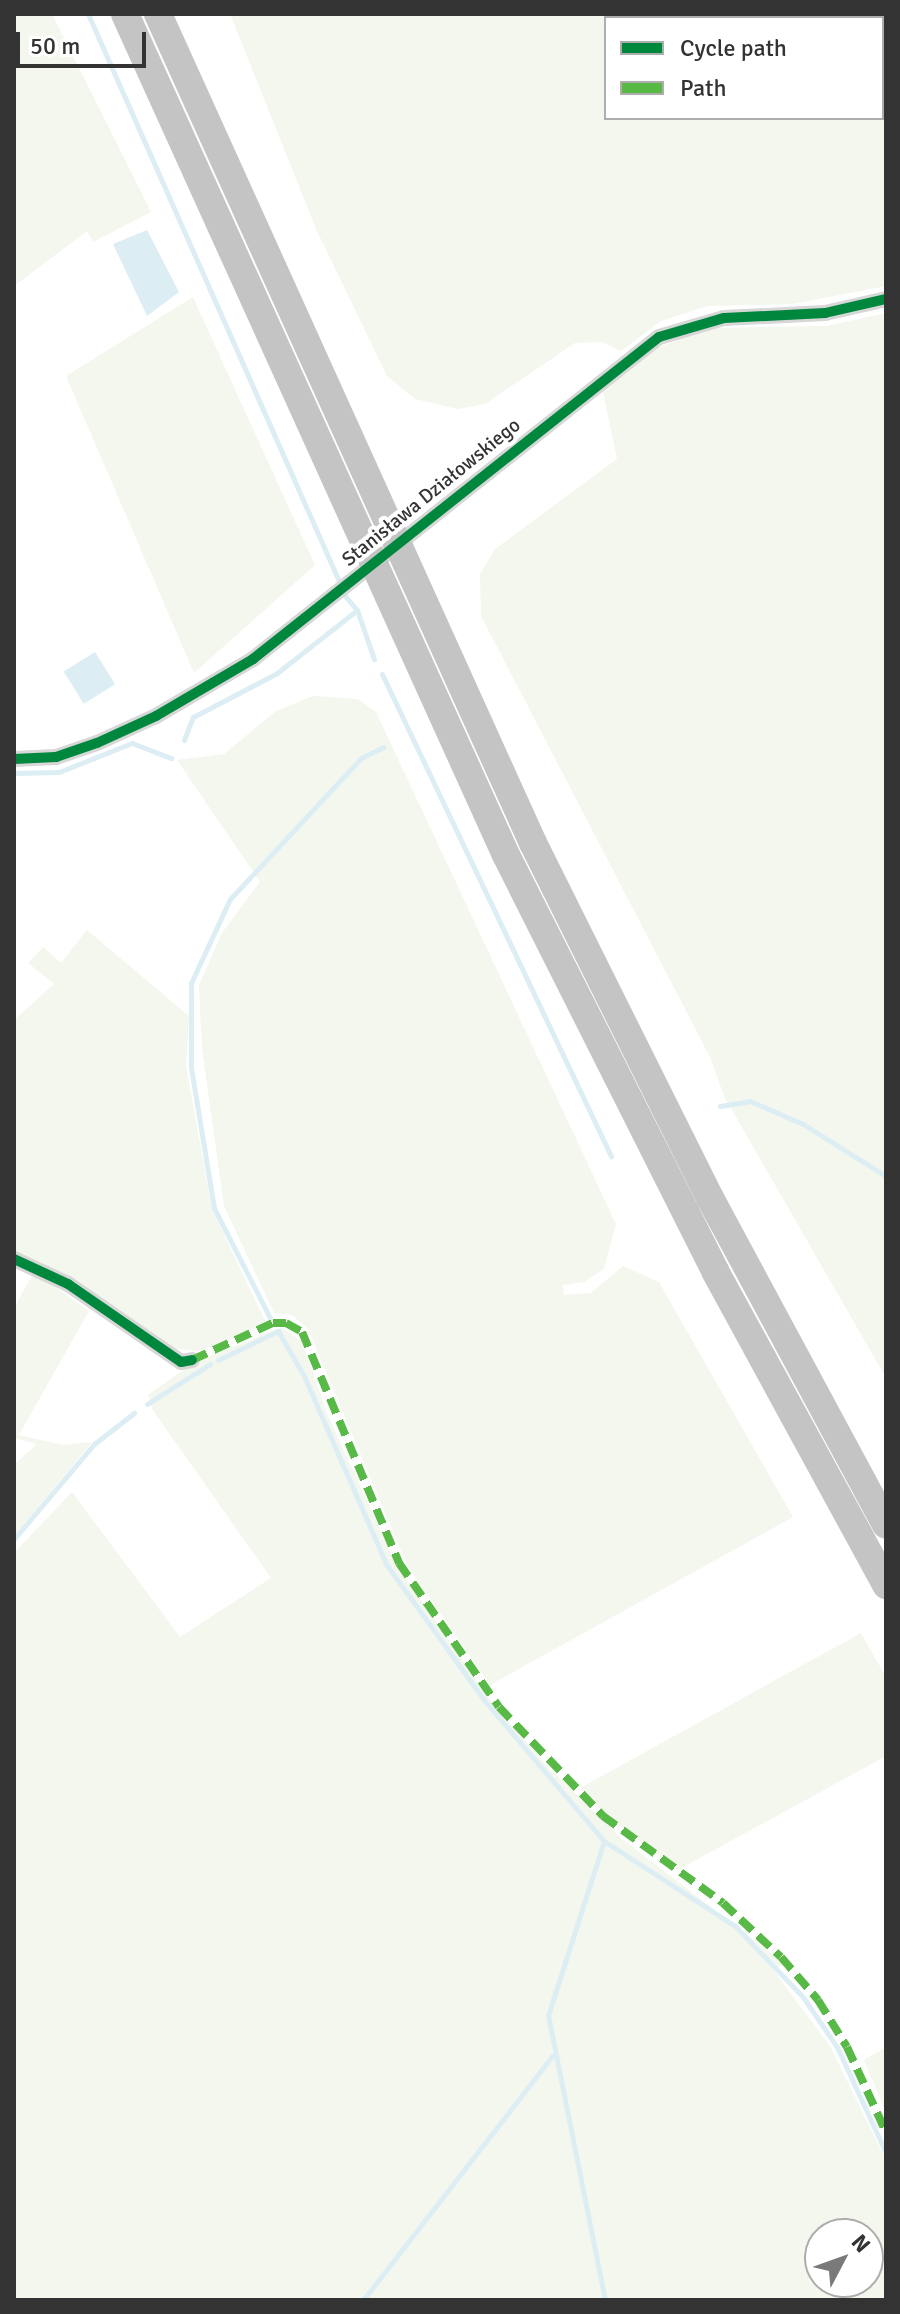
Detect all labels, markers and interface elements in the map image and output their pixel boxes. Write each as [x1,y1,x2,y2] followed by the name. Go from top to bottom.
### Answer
[20,16,150,66] scale bar
[604,16,884,120] legend
[30,31,80,61] text: 50 m
[680,33,787,63] text: Cycle path
[680,73,726,103] text: Path
[337,413,525,571] street label: Stanisława Działowskiego
[804,2218,884,2298] north arrow
[846,2229,876,2258] text: N

